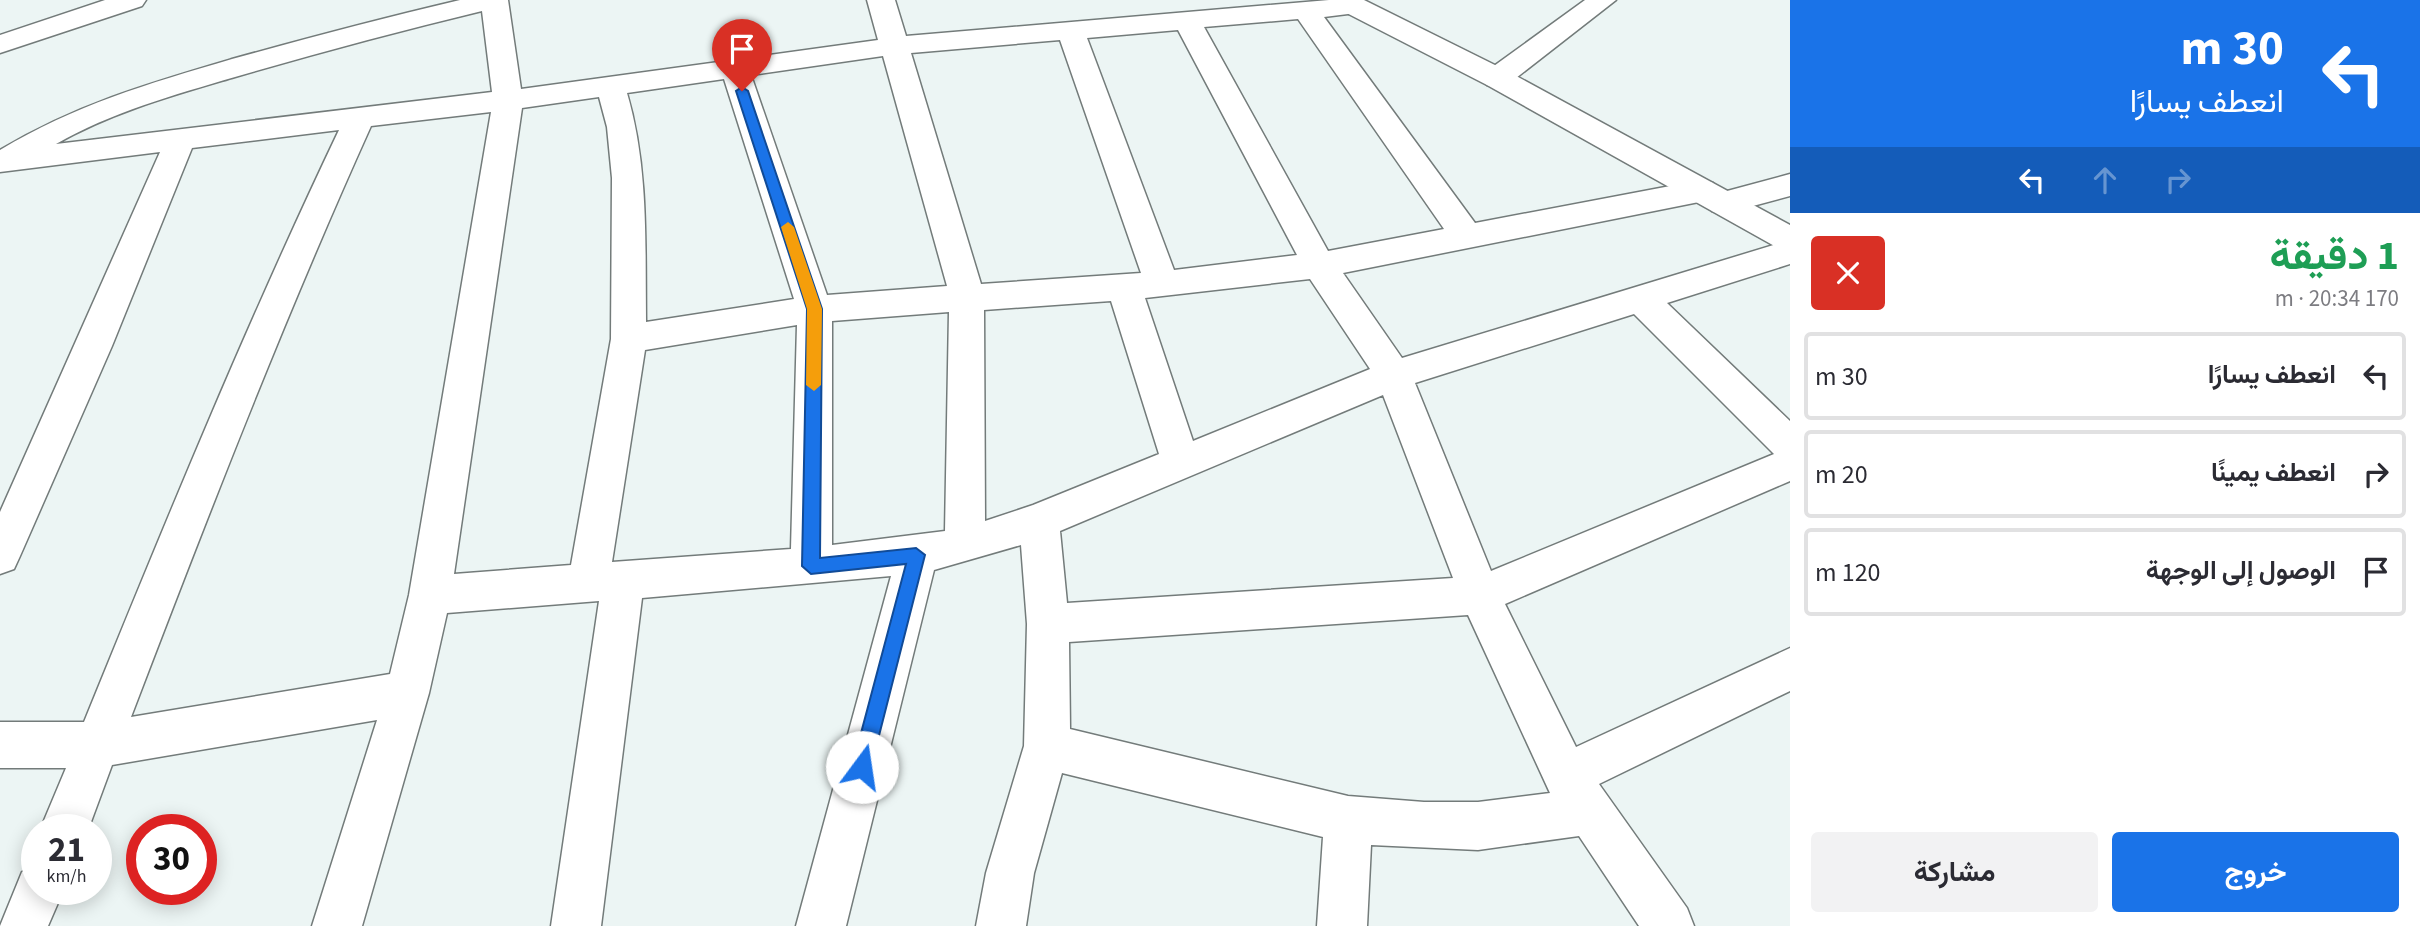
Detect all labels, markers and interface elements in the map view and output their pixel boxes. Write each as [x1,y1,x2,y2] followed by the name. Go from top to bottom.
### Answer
[2180,14,2284,84] text: 30 m
[712,19,772,91] pin
[2308,28,2399,119] icon: left
[723,30,761,68] icon: arrive
[2130,79,2284,125] text: انعطف يسارًا
[2013,161,2051,199] icon: left
[2086,161,2124,199] icon: ahead
[2159,161,2197,199] icon: right
[2269,226,2399,286] text: 1 دقيقة
[1811,236,1885,310] button: close
[2275,282,2399,315] text: 170 m · 20:34
[2208,356,2336,393] text: انعطف يسارًا
[2357,357,2395,395] icon: left
[1815,358,1868,395] text: 30 m
[2211,454,2336,491] text: انعطف يمينًا
[2357,455,2395,493] icon: right
[1815,456,1868,493] text: 20 m
[2146,552,2336,589] text: الوصول إلى الوجهة
[2357,553,2395,591] icon: arrive
[1815,554,1881,591] text: 120 m
[825,730,899,804] position arrow
[126,814,217,905] speed limit sign: 30
[48,825,85,875] text: 21
[1811,832,2098,912] button: مشاركة
[2112,832,2399,912] button: خروج
[47,864,86,889] text: km/h

